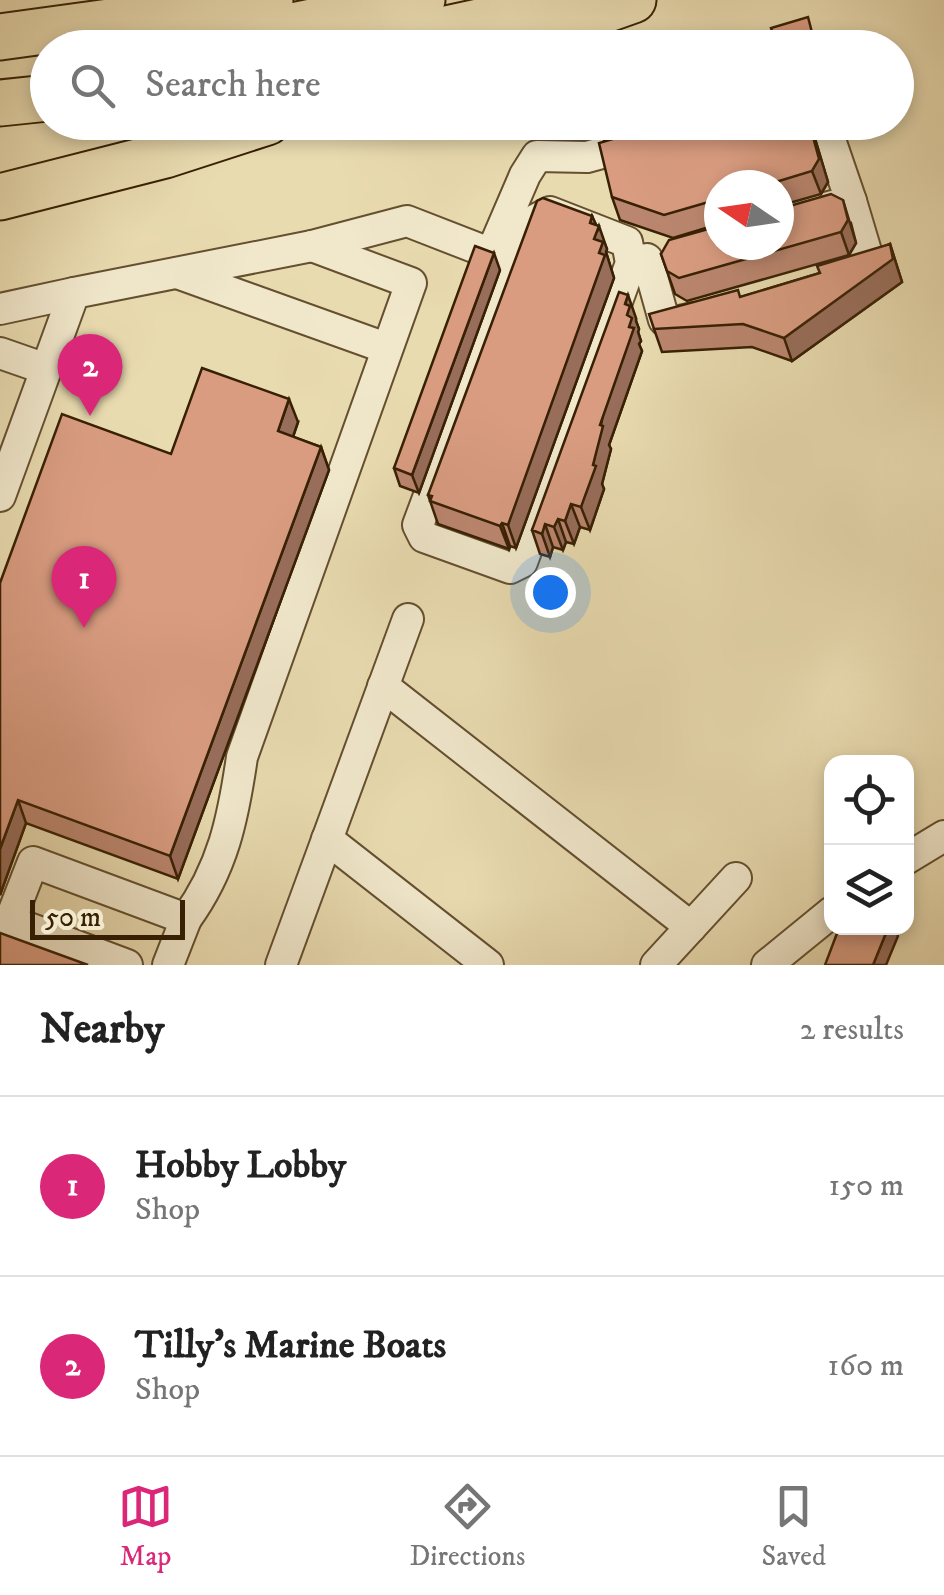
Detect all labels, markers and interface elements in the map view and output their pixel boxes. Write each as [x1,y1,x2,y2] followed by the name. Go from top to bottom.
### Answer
[30,30,914,140] search box
[65,58,120,113] icon: search
[145,61,321,109] text: Search here
[704,170,794,260] north arrow
[58,334,122,416] pin: 2
[52,546,116,628] pin: 1
[525,567,576,618] your location
[824,755,914,935] map controls
[824,755,914,845] button: locate
[824,845,914,935] button: layers
[30,895,185,940] scale bar
[45,900,101,935] text: 50 m
[40,1004,164,1056] text: Nearby
[800,1010,904,1050] text: 2 results
[135,1142,346,1190] text: Hobby Lobby
[67,1166,78,1206] text: 1
[828,1166,904,1206] text: 150 m
[135,1190,200,1230] text: Shop
[135,1322,446,1370] text: Tilly's Marine Boats
[65,1346,80,1386] text: 2
[828,1346,904,1386] text: 160 m
[135,1370,200,1410] text: Shop
[118,1479,173,1574] tab: Map
[409,1479,525,1574] tab: Directions
[762,1479,826,1574] tab: Saved

